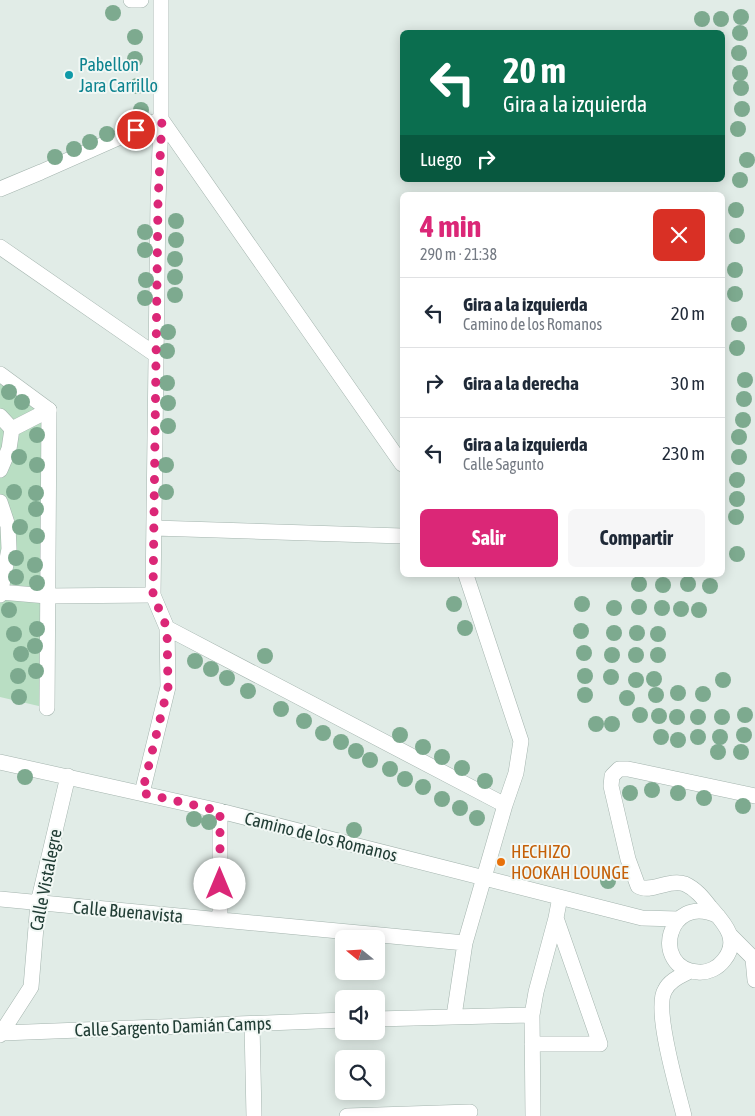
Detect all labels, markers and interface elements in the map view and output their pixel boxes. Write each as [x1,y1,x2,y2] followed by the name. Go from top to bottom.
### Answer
[420,50,485,115] icon: left
[503,50,566,90] text: 20 m
[79,54,158,96] place label: Pabellon Jara Carrillo
[63,69,75,81] marker: Pabellon Jara Carrillo
[503,91,647,117] text: Gira a la izquierda
[115,109,157,151] pin
[122,116,150,144] icon: arrive
[472,145,500,173] icon: right
[420,148,462,170] text: Luego
[420,209,481,243] text: 4 min
[653,209,705,261] button: close
[420,245,497,263] text: 290 m · 21:38
[463,293,588,315] text: Gira a la izquierda
[420,299,448,327] icon: left
[671,302,705,324] text: 20 m
[463,315,602,333] text: Camino de los Romanos
[420,369,448,397] icon: right
[463,372,579,394] text: Gira a la derecha
[671,372,705,394] text: 30 m
[463,433,588,455] text: Gira a la izquierda
[420,439,448,467] icon: left
[662,442,705,464] text: 230 m
[463,455,544,473] text: Calle Sagunto
[420,509,558,567] button: Salir
[568,509,705,567] button: Compartir
[243,807,400,866] street label: Camino de los Romanos
[25,827,66,933] street label: Calle Vistalegre
[511,841,629,883] place label: HECHIZO HOOKAH LOUNGE
[495,856,507,868] marker: HECHIZO HOOKAH LOUNGE
[193,857,245,909] position arrow
[72,896,184,927] street label: Calle Buenavista
[335,930,385,980] north arrow
[335,930,385,1100] map controls
[335,990,385,1040] button: sound
[74,1013,272,1040] street label: Calle Sargento Damián Camps
[335,1050,385,1100] button: search

